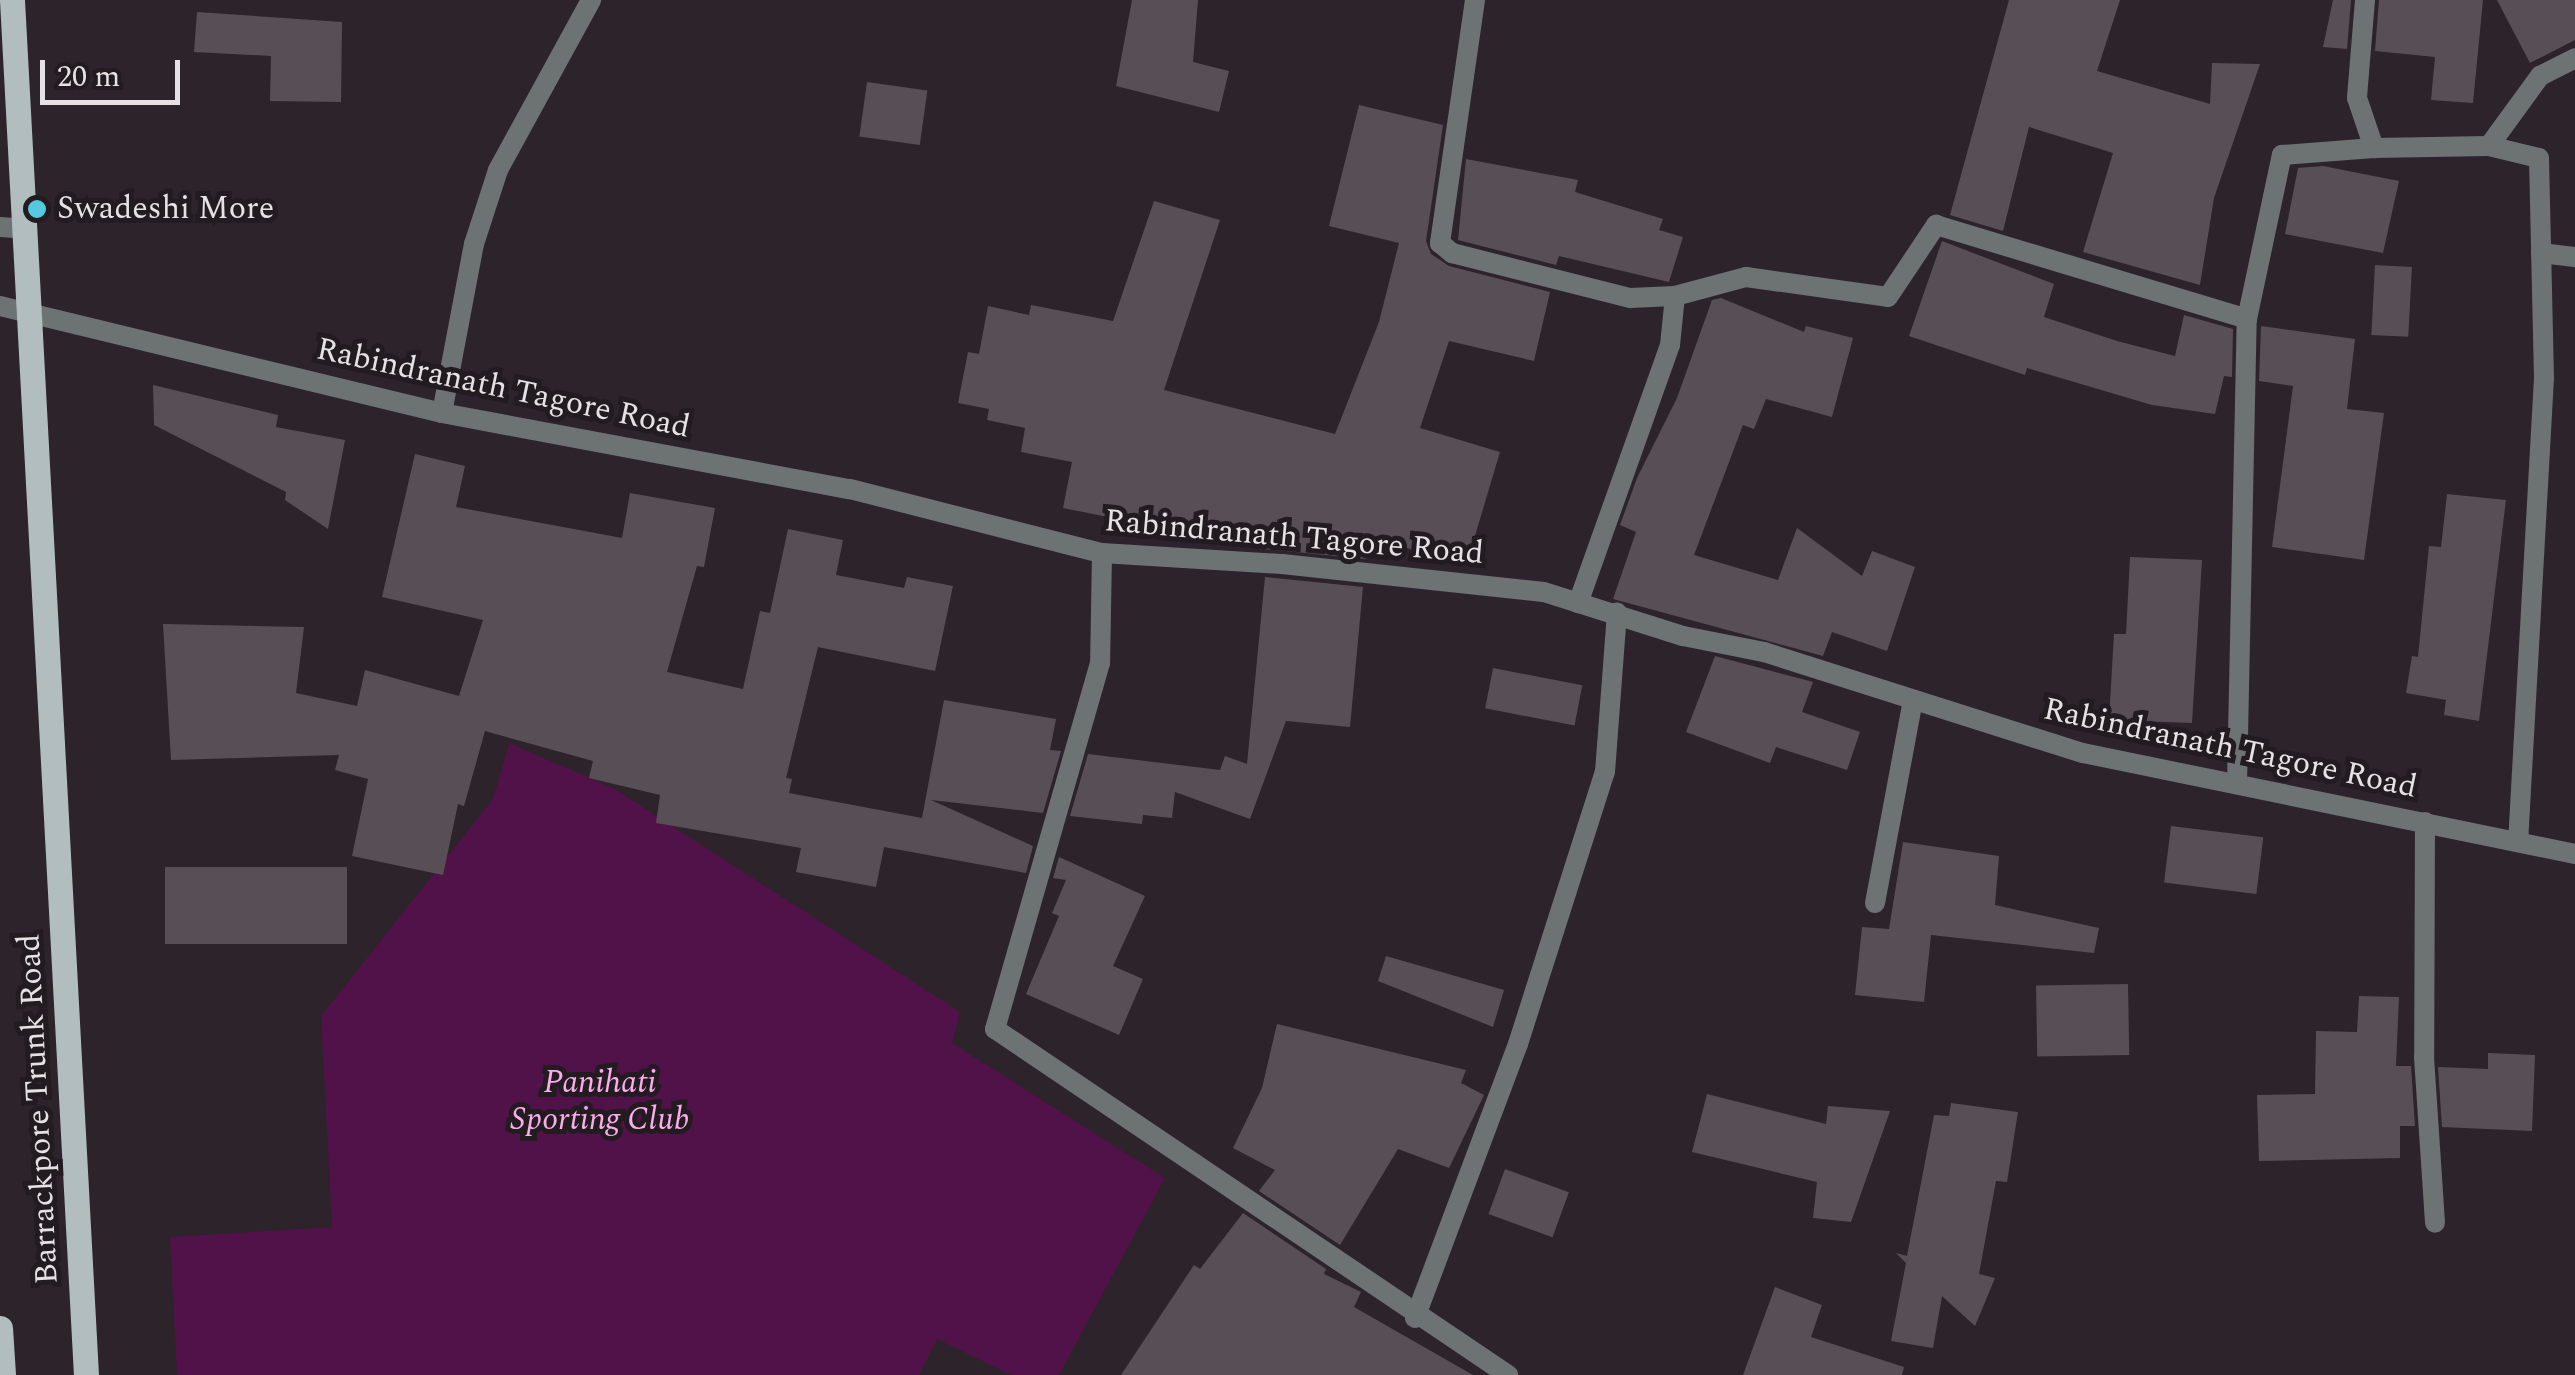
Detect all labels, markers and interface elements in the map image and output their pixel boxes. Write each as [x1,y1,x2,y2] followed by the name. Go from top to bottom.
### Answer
[45,40,185,102] scale bar
[57,54,120,100] text: 20 m
[57,190,274,228] place label: Swadeshi More
[26,198,48,220] marker: Swadeshi More
[313,331,693,447] street label: Rabindranath Tagore Road
[1103,502,1485,574] street label: Rabindranath Tagore Road
[2040,691,2420,807] street label: Rabindranath Tagore Road
[11,933,67,1285] street label: Barrackpore Trunk Road
[510,1065,690,1140] park label: Panihati Sporting Club

